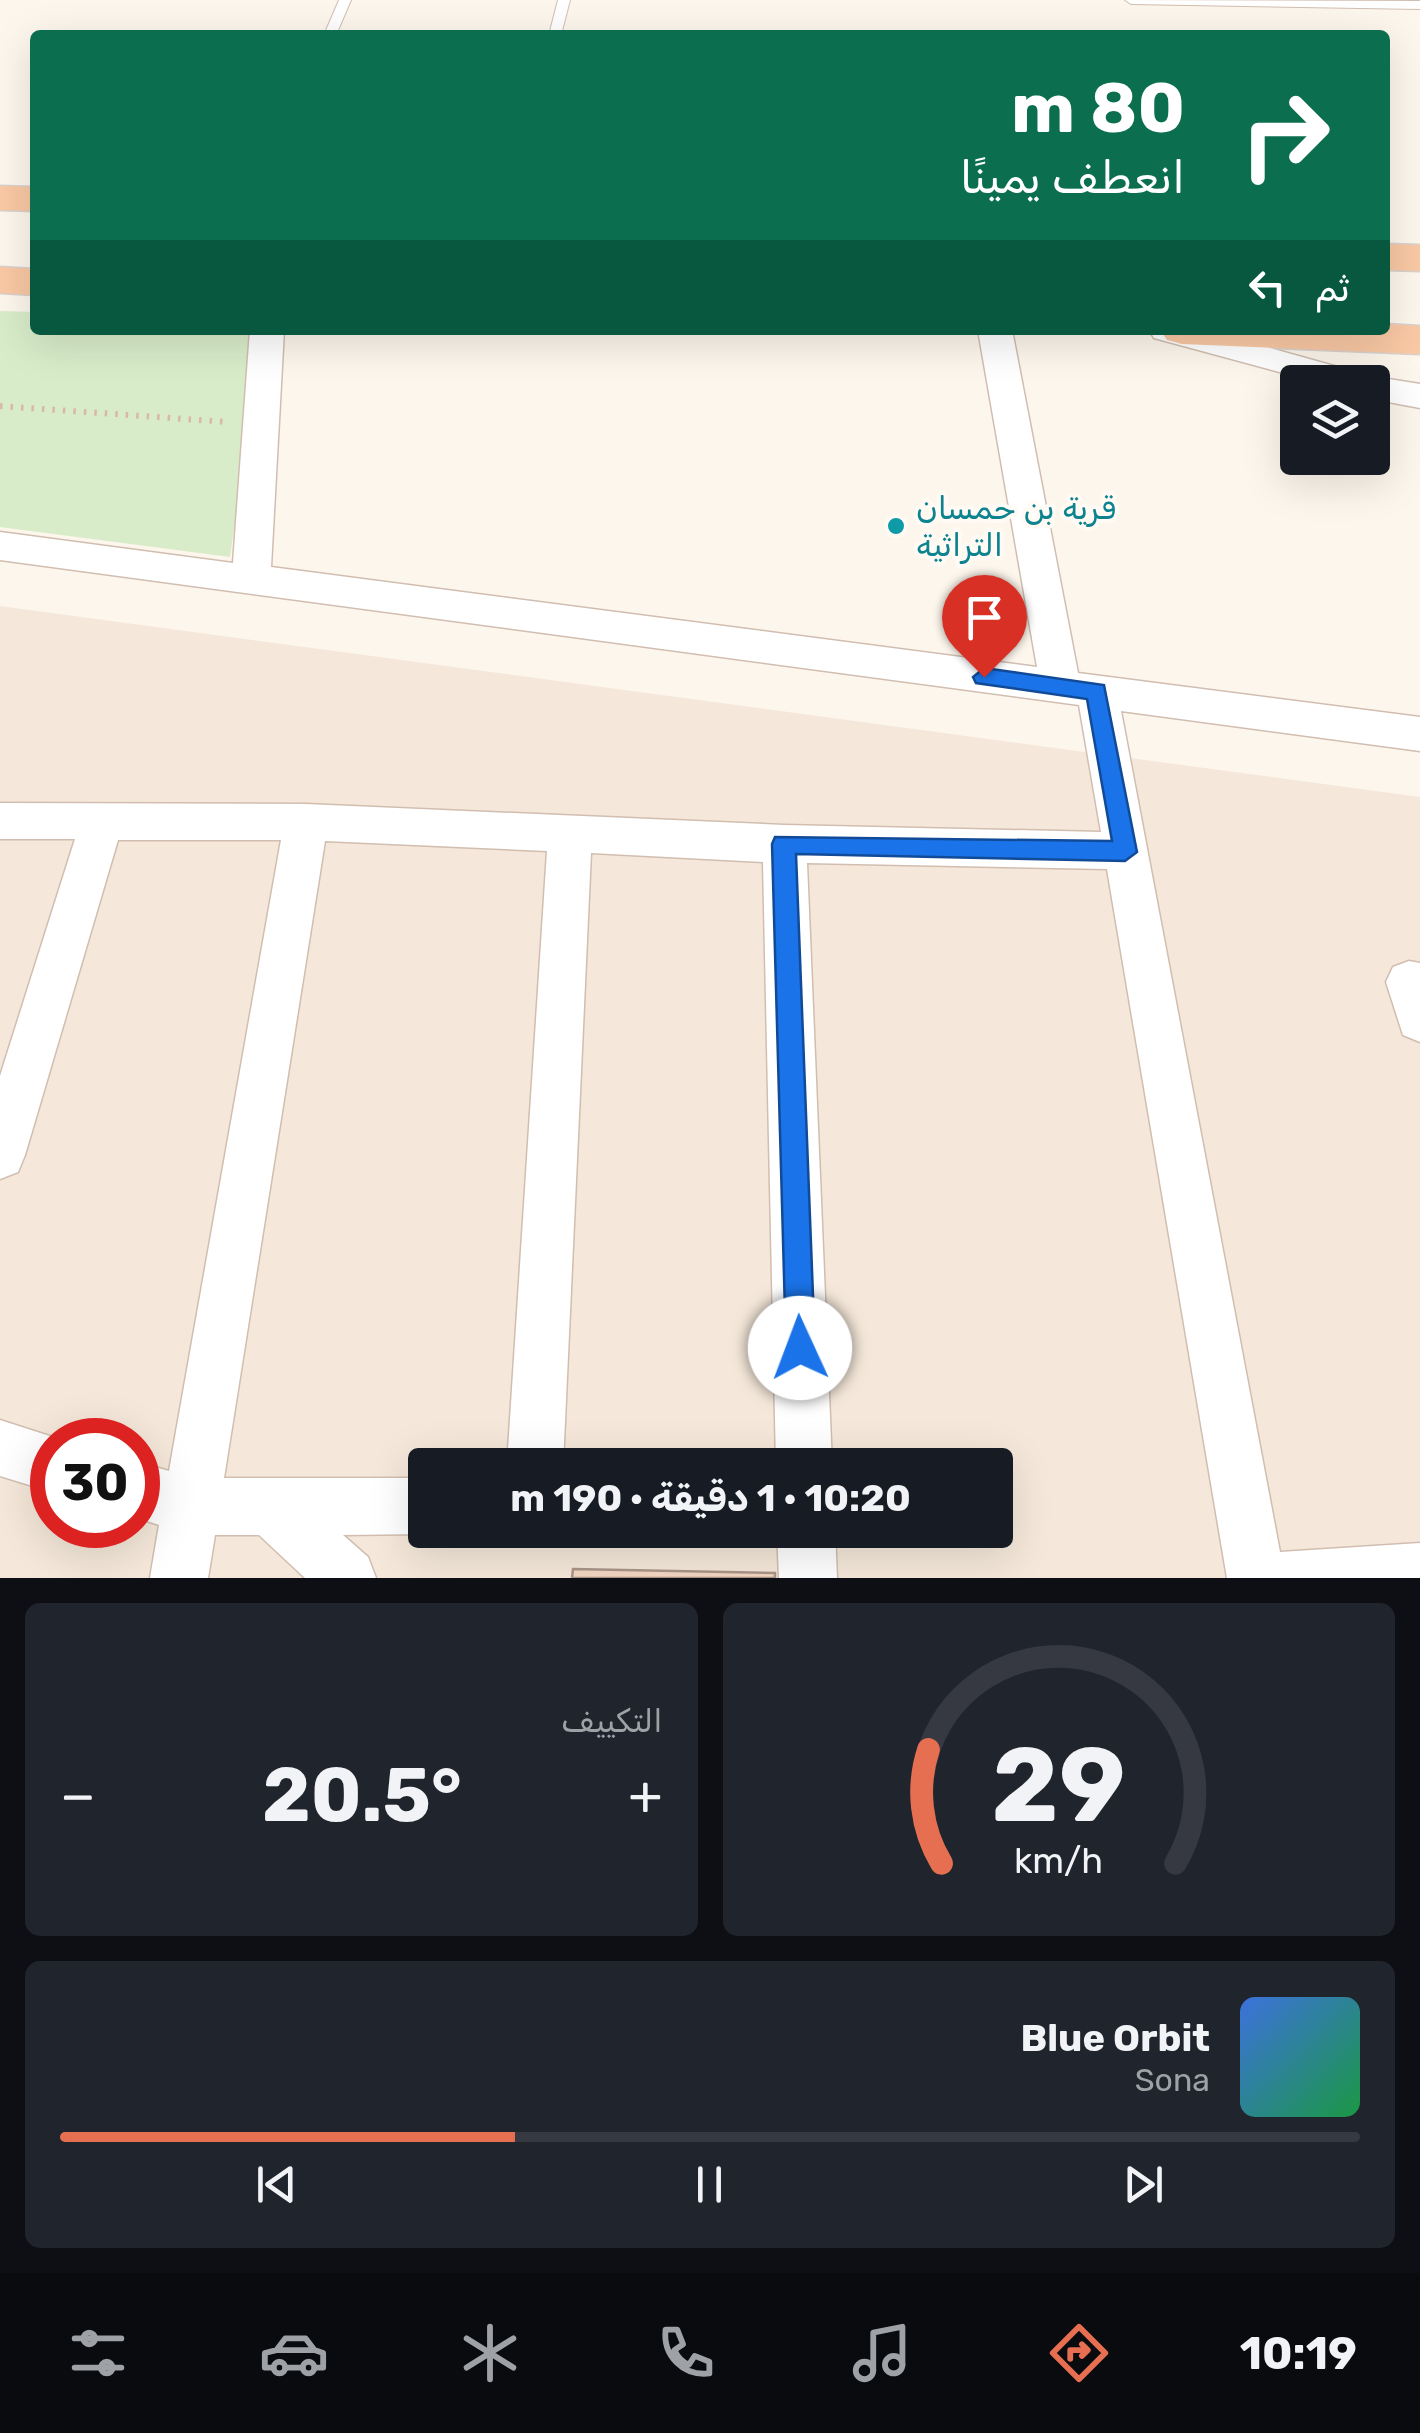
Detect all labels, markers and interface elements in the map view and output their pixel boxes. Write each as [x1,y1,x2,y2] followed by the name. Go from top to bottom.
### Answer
[1011,67,1185,150] text: 80 m
[1220,70,1350,200] icon: right
[960,151,1185,204] text: انعطف يمينًا
[1240,260,1295,315] icon: left
[1315,265,1350,311] text: ثم
[1280,365,1390,475] map controls
[1280,365,1390,475] button: layers
[916,489,1116,564] place label: قرية بن حمسان التراثية
[885,515,907,537] marker: قرية بن حمسان التراثية
[942,575,1027,678] pin
[957,590,1012,645] icon: arrive
[748,1296,852,1400] position arrow
[30,1418,160,1548] speed limit sign: 30
[510,1475,911,1521] text: 10:20 · 1 دقيقة · 190 m
[561,1702,663,1740] text: التكييف
[992,1724,1126,1847] text: 29
[262,1751,462,1840] text: 20.5°
[60,1763,96,1828] text: −
[628,1763,663,1828] text: +
[1014,1840,1103,1882] text: km/h
[1020,2015,1210,2061] text: Blue Orbit
[1135,2061,1210,2099] text: Sona
[249,2157,304,2212] icon: previous
[682,2157,737,2212] icon: pause
[1116,2157,1171,2212] icon: next
[63,2318,133,2388] icon: filters
[259,2318,329,2388] icon: car
[455,2318,525,2388] icon: climate
[651,2318,721,2388] icon: phone
[847,2318,917,2388] icon: music
[1044,2318,1114,2388] icon: directions
[1240,2327,1357,2380] text: 10:19

